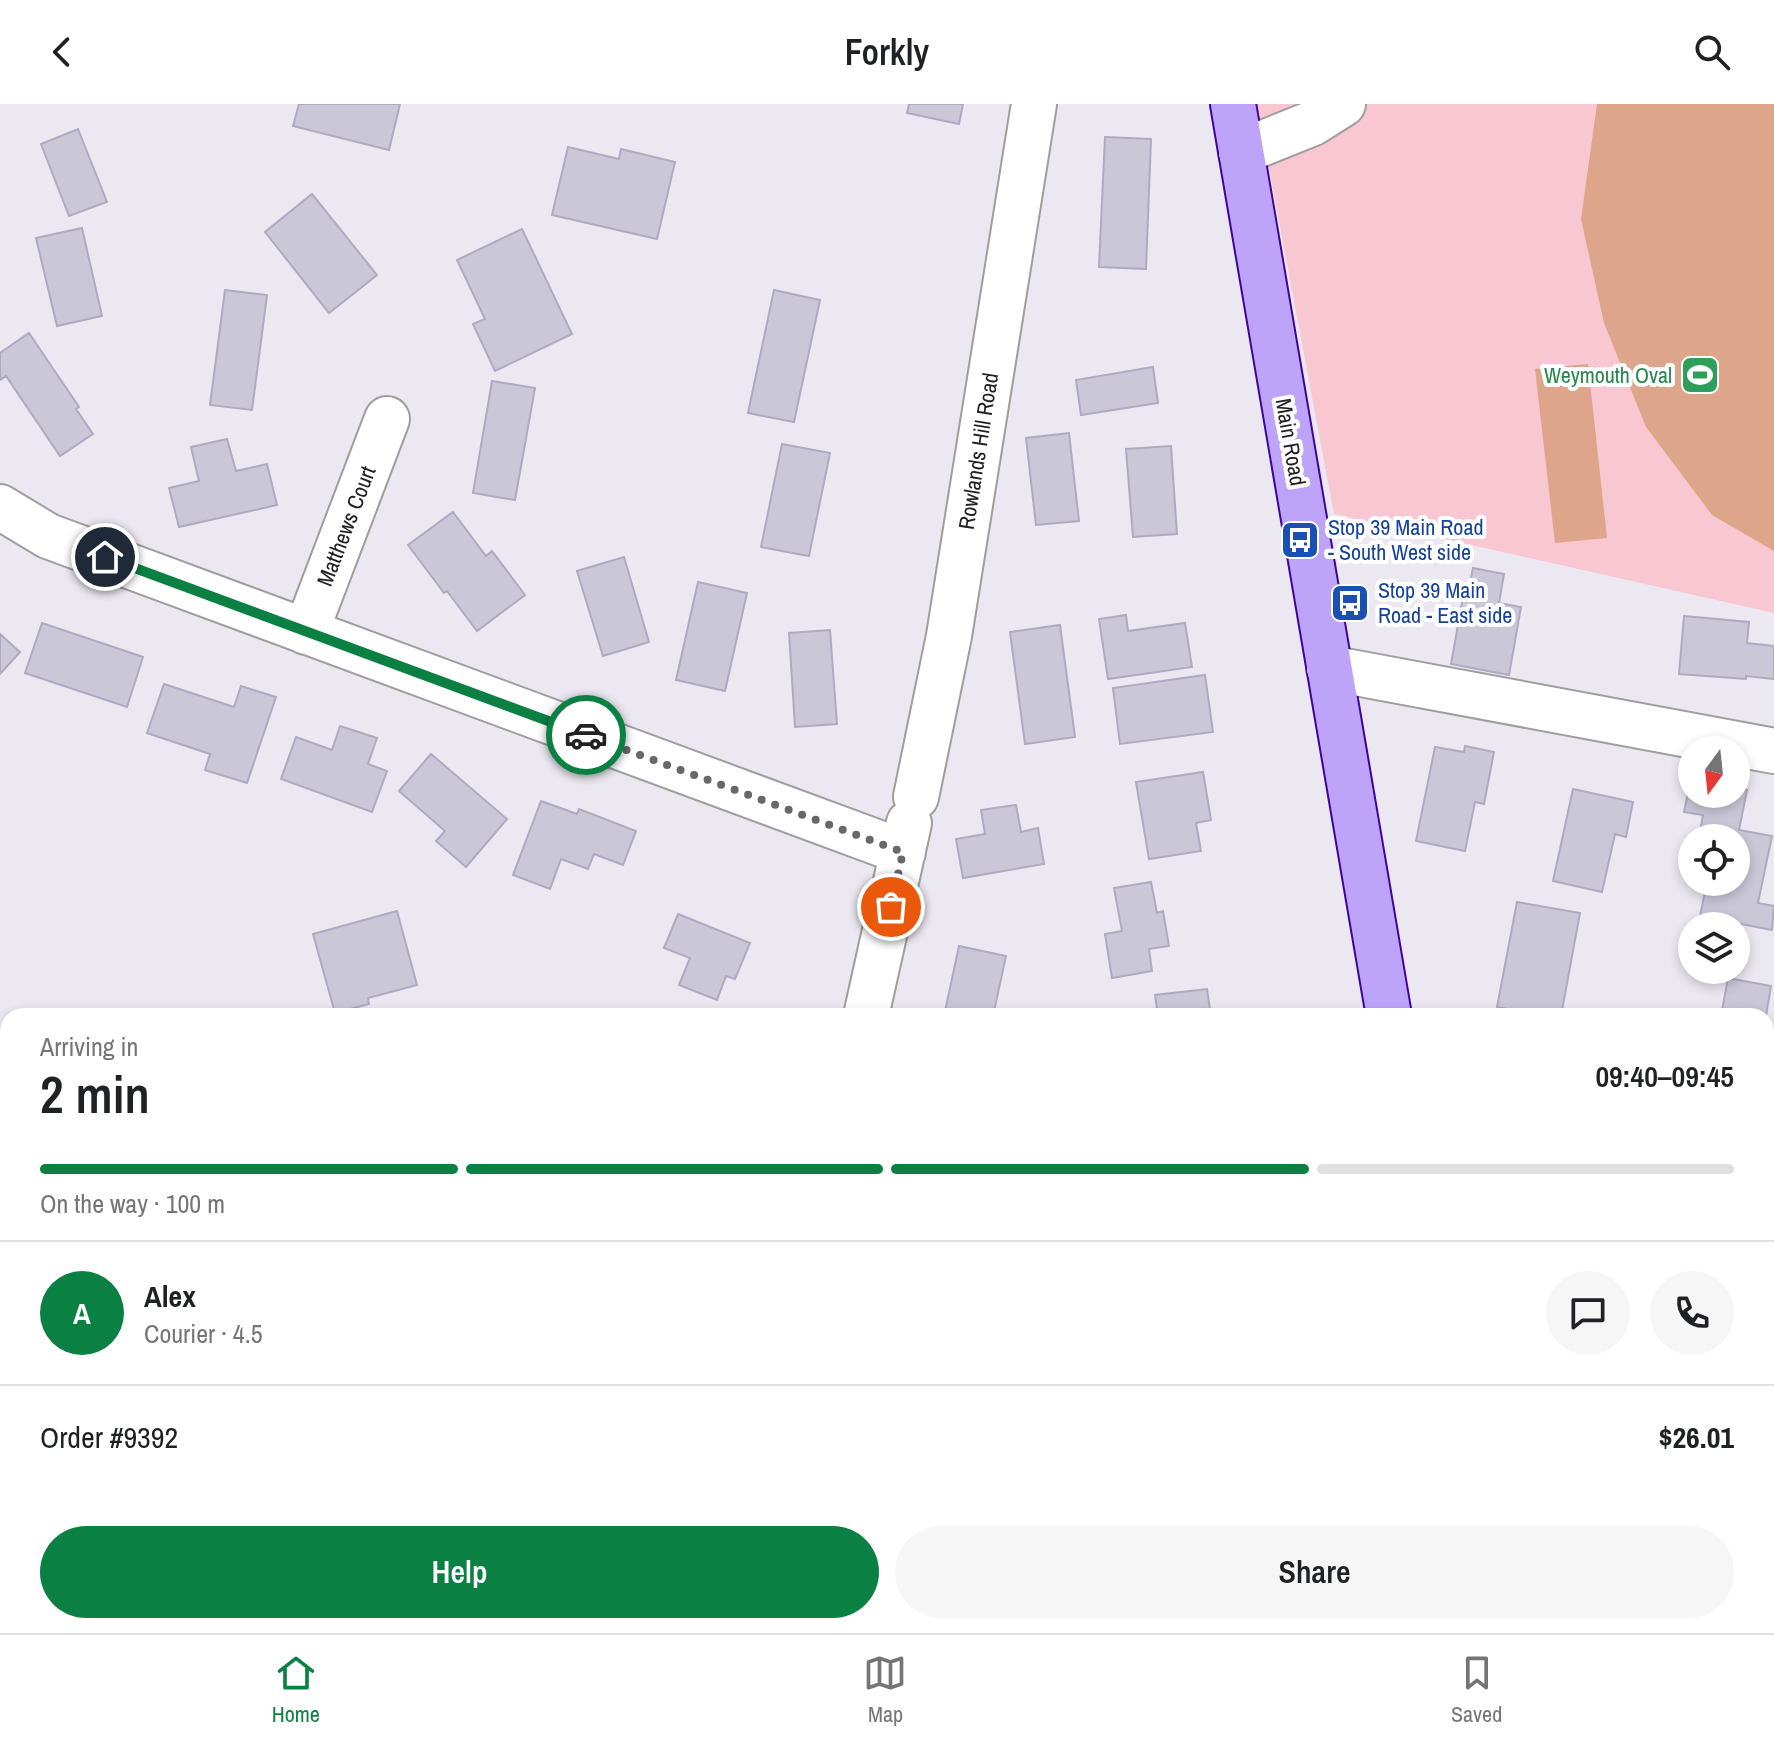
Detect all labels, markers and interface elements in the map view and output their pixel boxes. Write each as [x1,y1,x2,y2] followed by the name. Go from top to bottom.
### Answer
[845,28,929,76] text: Forkly
[40,30,84,74] icon: back
[1690,30,1734,74] icon: search
[1679,354,1721,396] sports icon: Weymouth Oval
[1544,360,1672,390] place label: Weymouth Oval
[951,370,1005,532] street label: Rowlands Hill Road
[1269,396,1313,488] street label: Main Road
[309,462,383,590] street label: Matthews Court
[1328,512,1483,567] place label: Stop 39 Main Road - South West side
[1279,519,1321,561] bus stop icon: Stop 39 Main Road - South West side
[71,523,139,591] pin
[83,535,127,579] icon: home
[1378,575,1512,630] place label: Stop 39 Main Road - East side
[1329,582,1371,624] bus stop icon: Stop 39 Main Road - East side
[546,695,626,775] courier
[564,713,608,757] icon: car
[1678,736,1750,808] north arrow
[1678,736,1750,984] map controls
[1678,824,1750,896] button: locate
[857,873,925,941] pin
[869,885,913,929] icon: bag
[1678,912,1750,984] button: layers
[40,1029,138,1064] text: Arriving in
[1595,1056,1734,1096] text: 09:40–09:45
[40,1059,150,1129] text: 2 min
[40,1186,225,1221] text: On the way · 100 m
[1546,1271,1630,1355] button: chat
[1650,1271,1734,1355] button: phone
[144,1276,196,1316] text: Alex
[73,1293,91,1333] text: A
[144,1316,263,1351] text: Courier · 4.5
[40,1417,178,1457] text: Order #9392
[1659,1417,1734,1457] text: $26.01
[40,1526,879,1618] button: Help
[895,1526,1734,1618] button: Share
[272,1651,320,1729] tab: Home
[863,1651,907,1729] tab: Map
[1451,1651,1502,1729] tab: Saved

